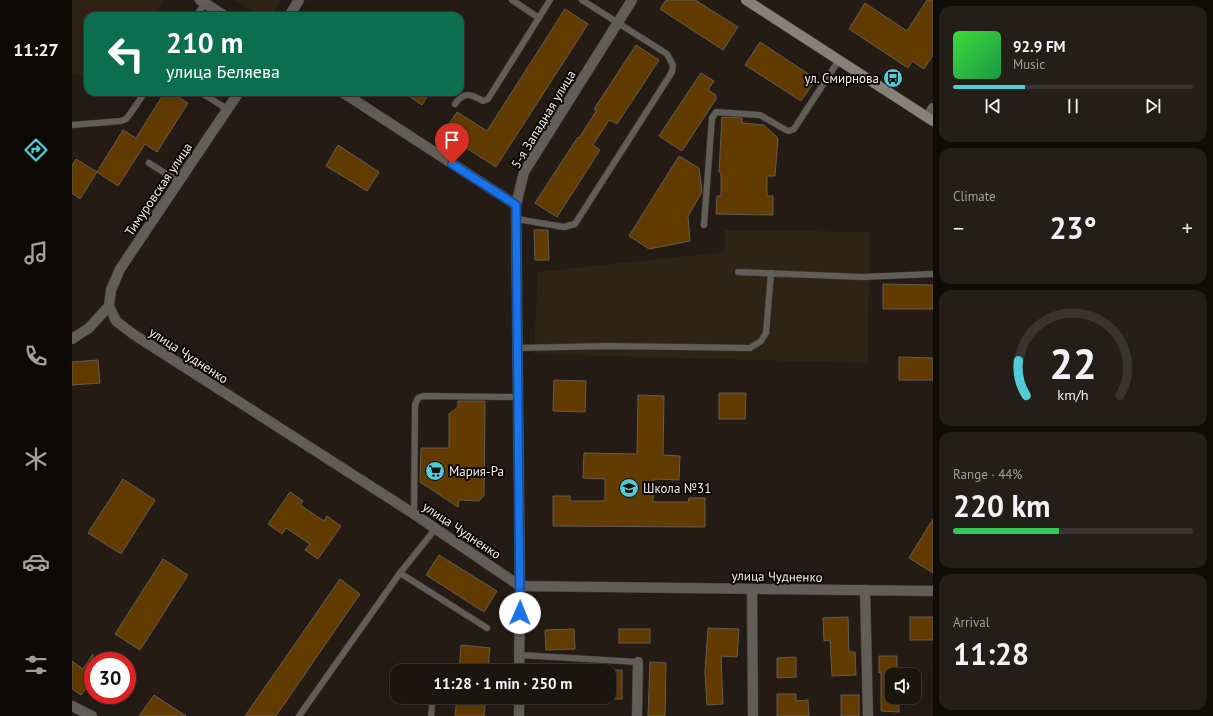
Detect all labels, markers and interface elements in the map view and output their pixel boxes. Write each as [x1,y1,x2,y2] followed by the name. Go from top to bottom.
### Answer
[166,24,243,61] text: 210 m
[100,28,152,80] icon: left
[1013,37,1066,56] text: 92.9 FM
[13,38,59,61] text: 11:27
[1013,56,1045,73] text: Music
[166,60,280,83] text: улица Беляева
[507,67,579,171] street label: 5-я Западная улица
[882,67,904,89] bus stop icon: ул. Смирнова
[804,70,879,87] place label: ул. Смирнова
[982,95,1004,117] icon: previous
[1062,95,1084,117] icon: pause
[1142,95,1164,117] icon: next
[435,123,469,164] pin
[441,129,463,151] icon: arrive
[22,136,50,164] icon: directions
[121,139,196,239] street label: Тимуровская улица
[953,188,996,205] text: Climate
[1049,208,1097,247] text: 23°
[953,214,964,242] text: −
[1182,214,1193,242] text: +
[22,239,50,267] icon: music
[146,324,232,387] street label: улица Чудненко
[1049,337,1097,390] text: 22
[22,342,50,370] icon: phone
[1057,385,1089,404] text: km/h
[22,445,50,473] icon: climate
[424,460,446,482] supermarket icon: Мария-Ра
[449,463,504,480] place label: Мария-Ра
[953,466,1022,483] text: Range · 44%
[618,477,640,499] school or university icon: Школа №31
[643,480,711,497] place label: Школа №31
[953,486,1051,525] text: 220 km
[419,498,504,563] street label: улица Чудненко
[22,548,50,576] icon: car
[731,567,823,586] street label: улица Чудненко
[499,592,541,634] position arrow
[953,614,989,631] text: Arrival
[953,634,1029,673] text: 11:28
[22,651,50,679] icon: filters
[84,652,136,704] speed limit sign: 30
[885,668,921,704] map controls
[885,668,921,704] button: sound
[434,674,572,693] text: 11:28 · 1 min · 250 m

